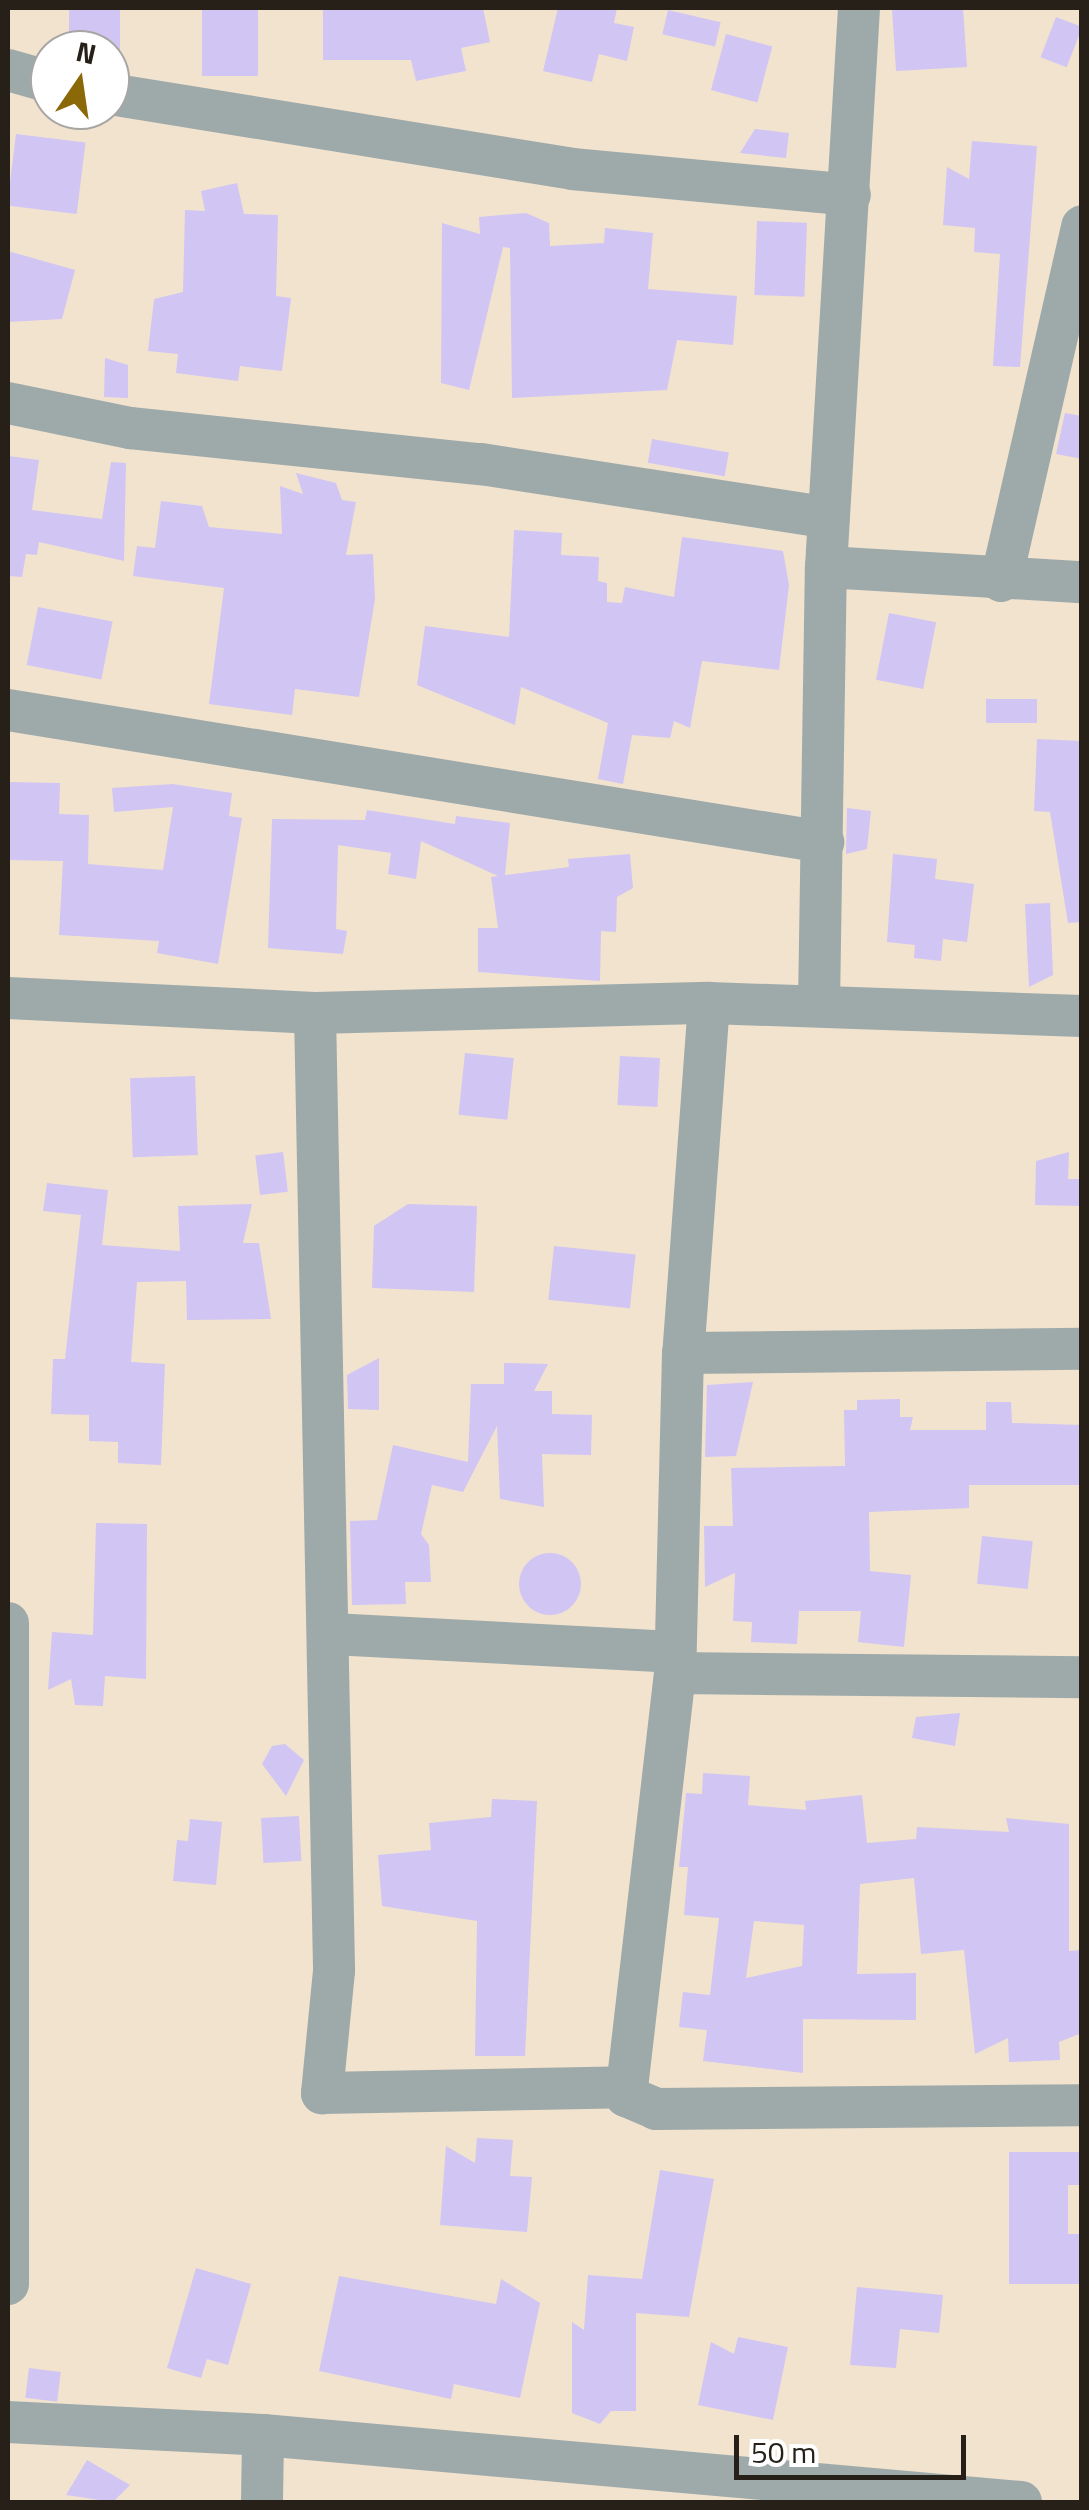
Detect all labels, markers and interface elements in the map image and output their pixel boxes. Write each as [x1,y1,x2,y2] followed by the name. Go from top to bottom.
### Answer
[72,29,101,75] text: N
[30,30,130,130] north arrow
[739,2415,972,2477] scale bar
[751,2429,816,2475] text: 50 m

